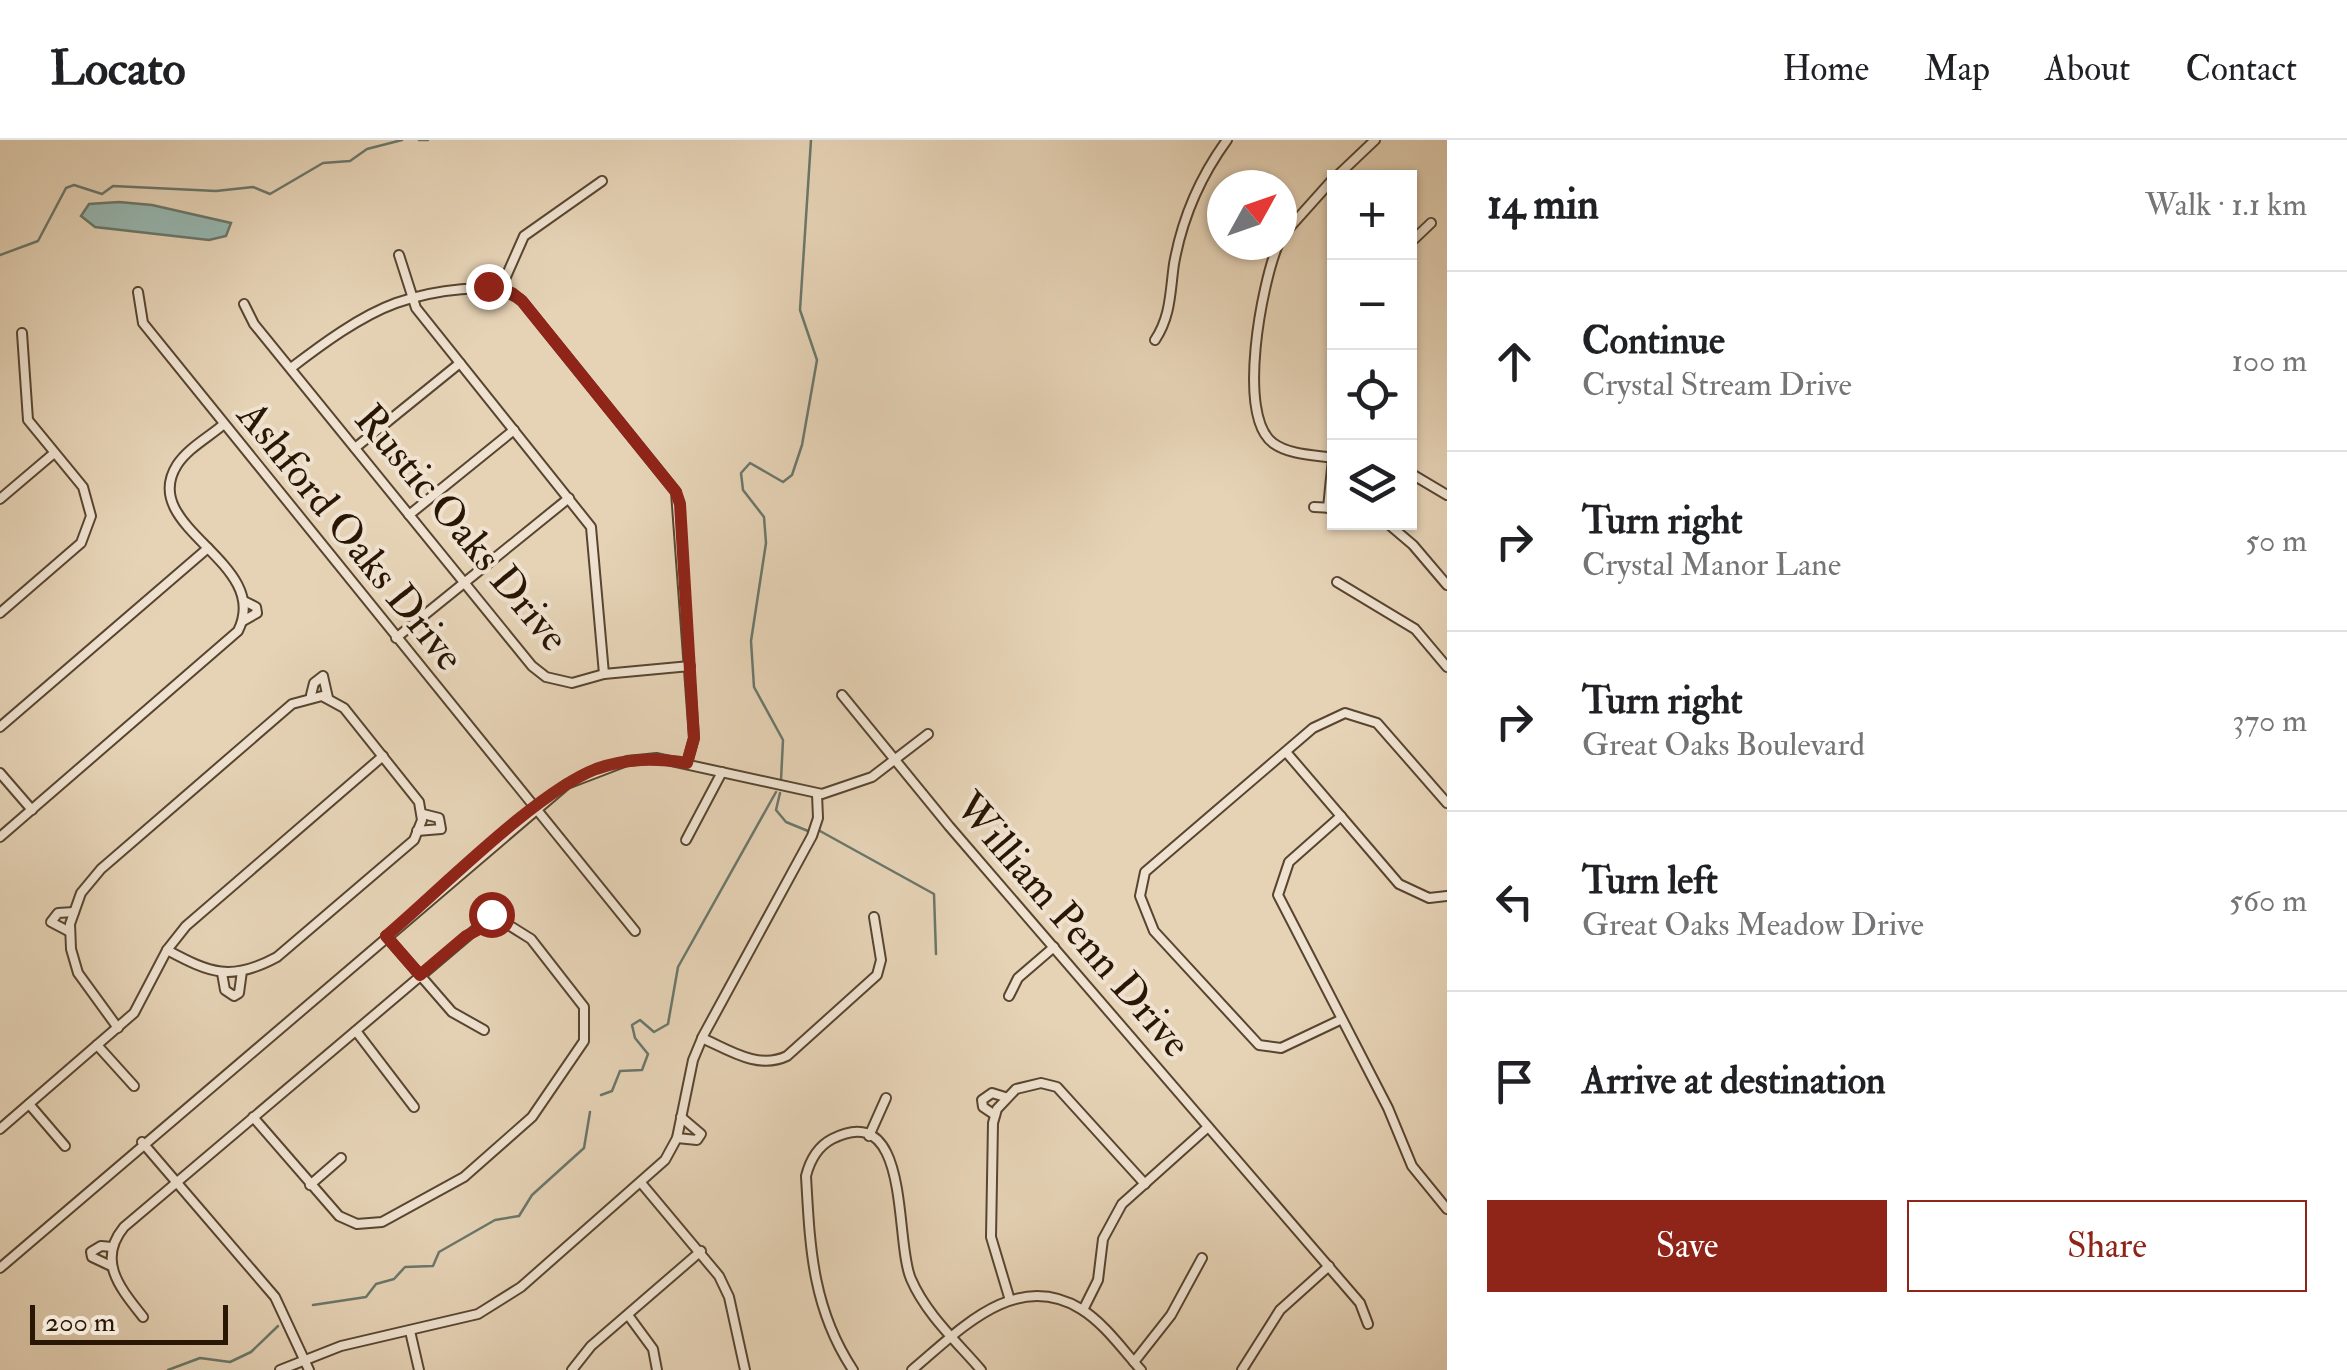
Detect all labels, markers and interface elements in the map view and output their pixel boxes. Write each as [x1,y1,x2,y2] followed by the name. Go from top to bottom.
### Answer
[50,39,186,99] text: Locato
[1782,47,1869,91] text: Home
[1924,47,1990,91] text: Map
[2045,47,2130,91] text: About
[2185,47,2297,91] text: Contact
[1207,170,1297,260] north arrow
[1327,170,1417,530] map controls
[1327,170,1417,260] button: +
[1487,179,1599,231] text: 14 min
[2145,185,2307,225] text: Walk · 1.1 km
[1327,260,1417,350] button: −
[466,264,512,310] route end
[1582,317,1725,365] text: Continue
[1487,334,1542,389] icon: ahead
[2231,341,2307,381] text: 100 m
[1327,350,1417,440] button: locate
[1582,365,1852,405] text: Crystal Stream Drive
[225,390,475,682] street label: Ashford Oaks Drive
[343,394,580,662] street label: Rustic Oaks Drive
[1327,440,1417,530] button: layers
[1582,497,1743,545] text: Turn right
[1487,514,1542,569] icon: right
[2245,521,2307,561] text: 50 m
[1582,545,1841,585] text: Crystal Manor Lane
[1582,677,1743,725] text: Turn right
[1487,694,1542,749] icon: right
[2232,701,2307,741] text: 370 m
[1582,725,1865,765] text: Great Oaks Boulevard
[942,781,1202,1069] street label: William Penn Drive
[1582,857,1718,905] text: Turn left
[1487,874,1542,929] icon: left
[2229,881,2307,921] text: 560 m
[469,892,515,938] route start
[1582,905,1924,945] text: Great Oaks Meadow Drive
[1487,1054,1542,1109] icon: arrive
[1582,1057,1886,1105] text: Arrive at destination
[1487,1200,1887,1292] button: Save
[1907,1200,2307,1292] button: Share
[30,1300,228,1344] scale bar
[45,1305,116,1340] text: 200 m

